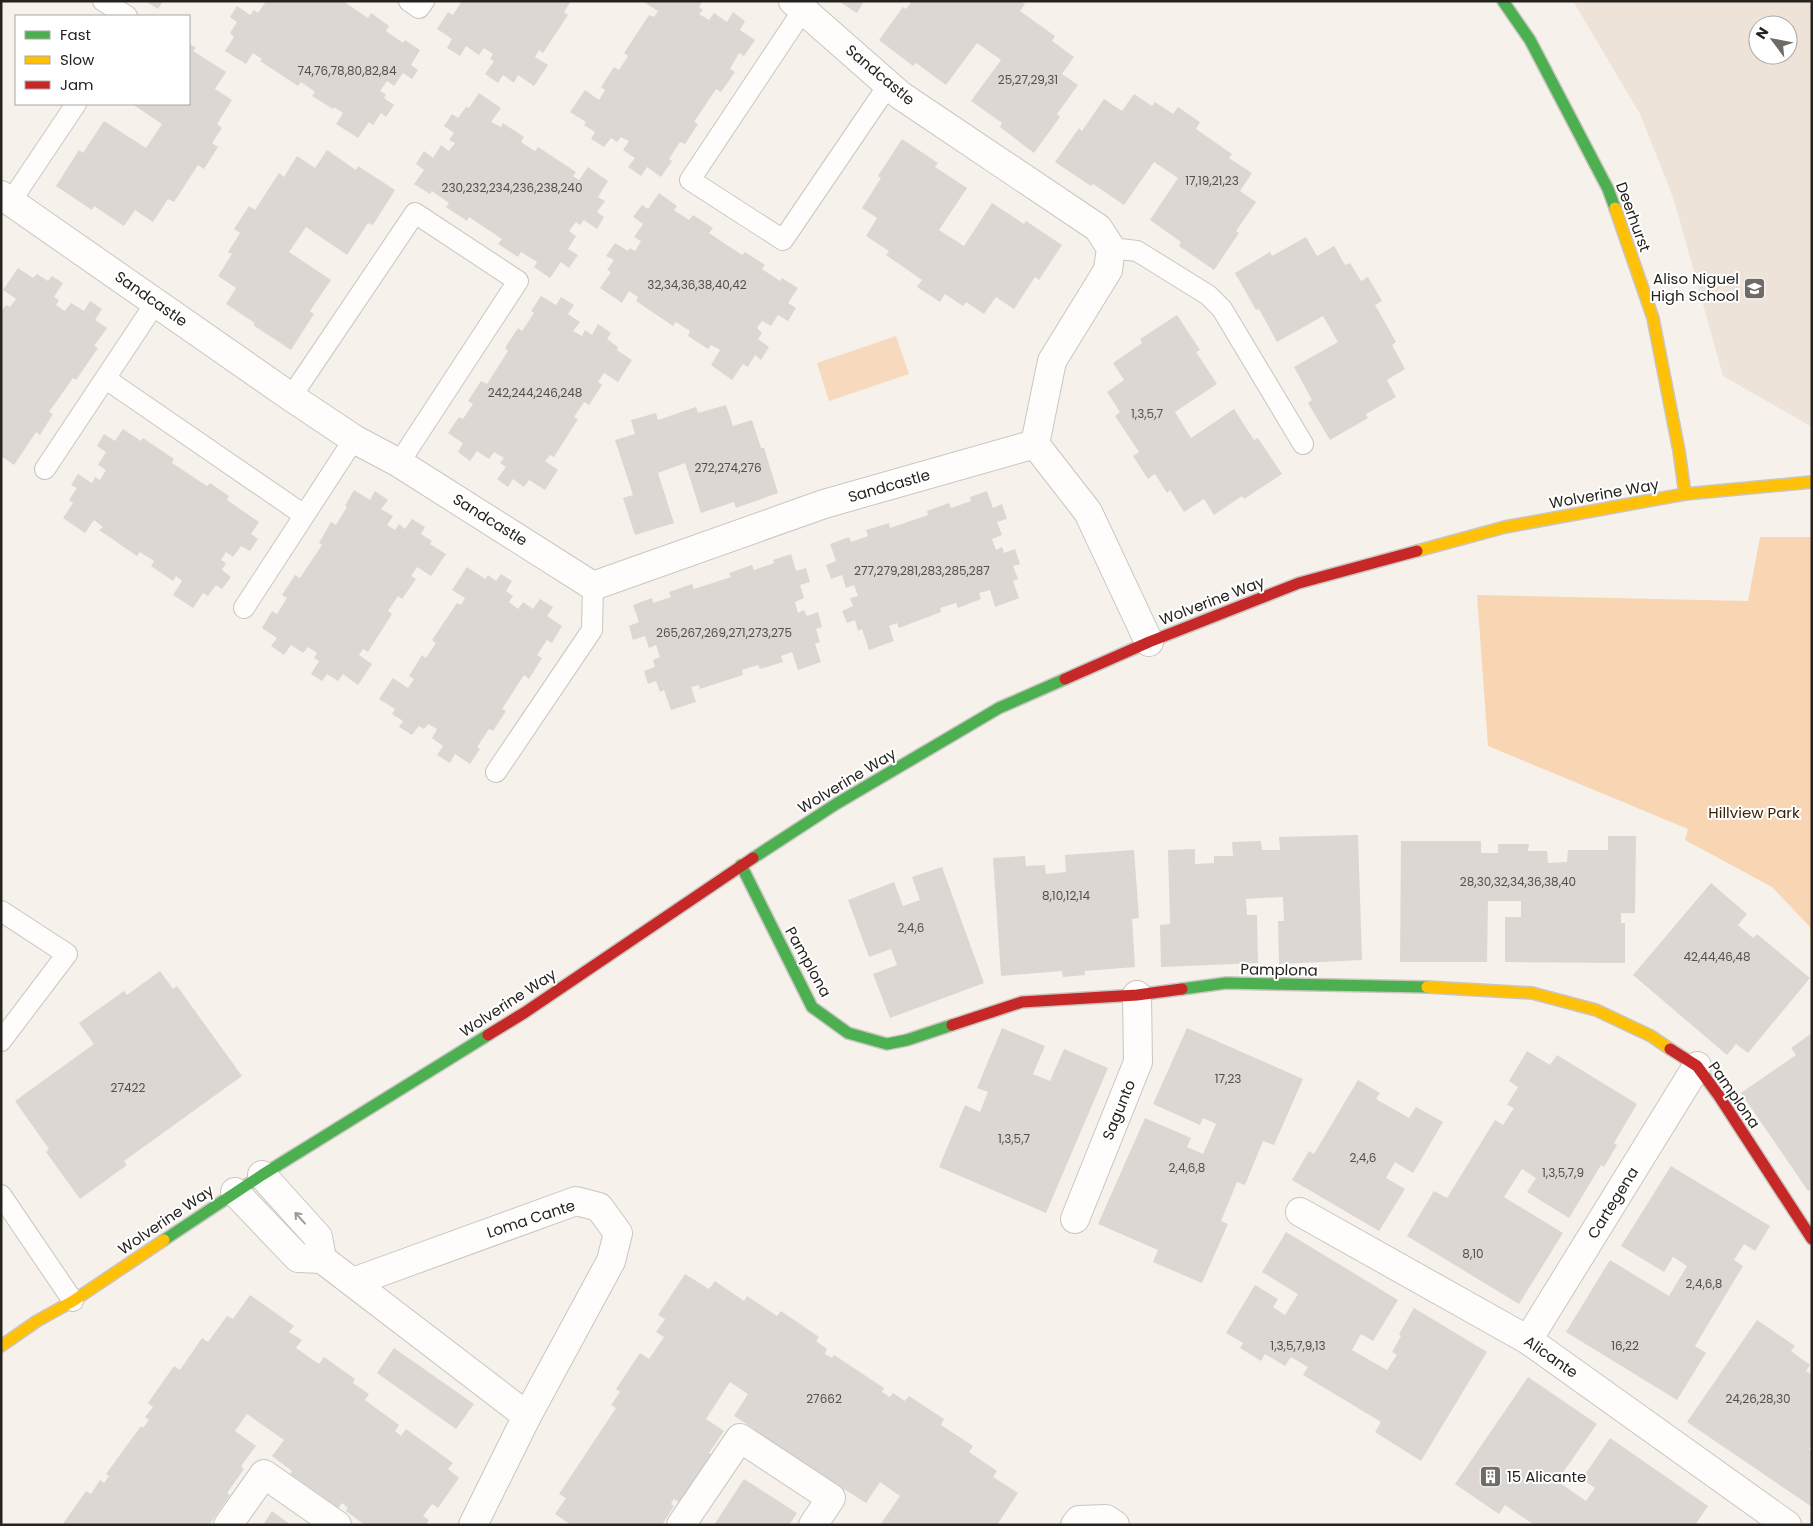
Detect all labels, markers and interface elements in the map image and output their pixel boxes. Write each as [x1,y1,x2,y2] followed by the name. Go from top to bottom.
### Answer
[15,15,190,105] legend
[1748,15,1798,65] north arrow
[1751,23,1773,43] text: N
[60,24,91,45] text: Fast
[841,40,919,110] street label: Sandcastle
[60,49,95,70] text: Slow
[298,62,397,79] house number: 74,76,78,80,82,84
[998,71,1058,88] house number: 25,27,29,31
[60,74,94,95] text: Jam
[1185,172,1239,189] house number: 17,19,21,23
[442,179,582,196] house number: 230,232,234,236,238,240
[1611,179,1656,255] street label: Deerhurst
[111,266,192,331] street label: Sandcastle
[1651,268,1739,306] place label: Aliso Niguel High School
[647,276,747,293] house number: 32,34,36,38,40,42
[1743,276,1767,300] school or university icon: Aliso Niguel High School
[488,384,582,401] house number: 242,244,246,248
[1131,405,1164,422] house number: 1,3,5,7
[694,459,762,476] house number: 272,274,276
[845,464,932,507] street label: Sandcastle
[1547,473,1661,513] street label: Wolverine Way
[449,488,532,551] street label: Sandcastle
[854,562,990,579] house number: 277,279,281,283,285,287
[1156,571,1268,630] street label: Wolverine Way
[656,624,792,641] house number: 265,267,269,271,273,275
[794,743,900,818] street label: Wolverine Way
[1708,802,1800,823] park label: Hillview Park
[1460,873,1576,890] house number: 28,30,32,34,36,38,40
[1042,887,1091,904] house number: 8,10,12,14
[898,919,924,936] house number: 2,4,6
[780,923,836,1001] street label: Pamplona
[1684,948,1750,965] house number: 42,44,46,48
[1240,958,1318,981] street label: Pamplona
[455,963,560,1042] street label: Wolverine Way
[1704,1057,1765,1132] street label: Pamplona
[1215,1070,1241,1087] house number: 17,23
[1097,1077,1140,1143] street label: Sagunto
[111,1079,145,1096] house number: 27422
[998,1130,1031,1147] house number: 1,3,5,7
[1350,1149,1376,1166] house number: 2,4,6
[1169,1159,1205,1176] house number: 2,4,6,8
[1582,1163,1643,1243] street label: Cartegena
[1542,1164,1584,1181] house number: 1,3,5,7,9
[114,1180,218,1259] street label: Wolverine Way
[484,1194,578,1243] street label: Loma Cante
[294,1211,306,1224] one-way arrow
[1462,1245,1484,1262] house number: 8,10
[1686,1275,1722,1292] house number: 2,4,6,8
[1520,1330,1582,1383] street label: Alicante
[1270,1337,1326,1354] house number: 1,3,5,7,9,13
[1611,1337,1639,1354] house number: 16,22
[806,1390,842,1407] house number: 27662
[1725,1390,1791,1407] house number: 24,26,28,30
[1479,1465,1503,1489] building icon: 15 Alicante
[1507,1466,1586,1487] place label: 15 Alicante

